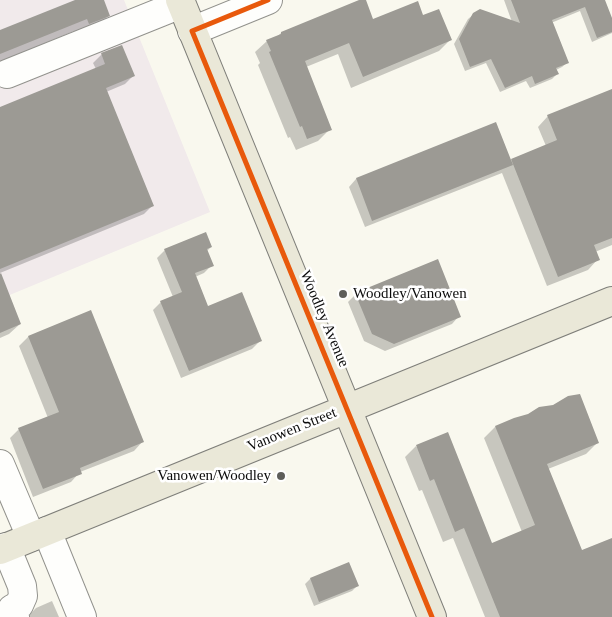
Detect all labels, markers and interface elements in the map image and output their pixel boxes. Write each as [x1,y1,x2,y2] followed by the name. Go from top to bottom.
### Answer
[296,268,352,370] street label: Woodley Avenue
[353,285,467,303] place label: Woodley/Vanowen
[337,288,349,300] marker: Woodley/Vanowen
[245,404,339,456] street label: Vanowen Street
[157,467,271,485] place label: Vanowen/Woodley
[275,470,287,482] marker: Vanowen/Woodley

